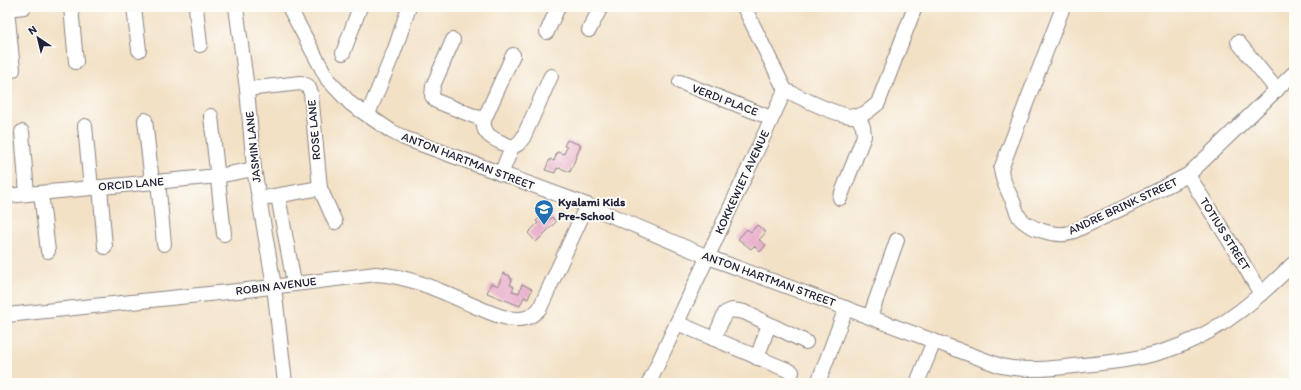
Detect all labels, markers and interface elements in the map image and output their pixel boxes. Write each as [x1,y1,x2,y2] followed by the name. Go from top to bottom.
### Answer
[18,18,58,58] north arrow
[26,23,39,38] text: N
[690,81,760,119] street label: VERDI PLACE
[304,99,324,161] street label: ROSE LANE
[242,110,264,183] street label: JASMIN LANE
[712,128,772,236] street label: KOKKEWIET AVENUE
[400,129,537,193] street label: ANTON HARTMAN STREET
[98,174,165,194] street label: ORCID LANE
[1066,174,1180,238] street label: ANDRE BRINK STREET
[558,195,626,223] place label: Kyalami Kids Pre-School
[1197,195,1253,273] street label: TOTIUS STREET
[533,198,555,226] school or university icon: Kyalami Kids Pre-School
[700,248,838,310] street label: ANTON HARTMAN STREET
[235,274,318,298] street label: ROBIN AVENUE

